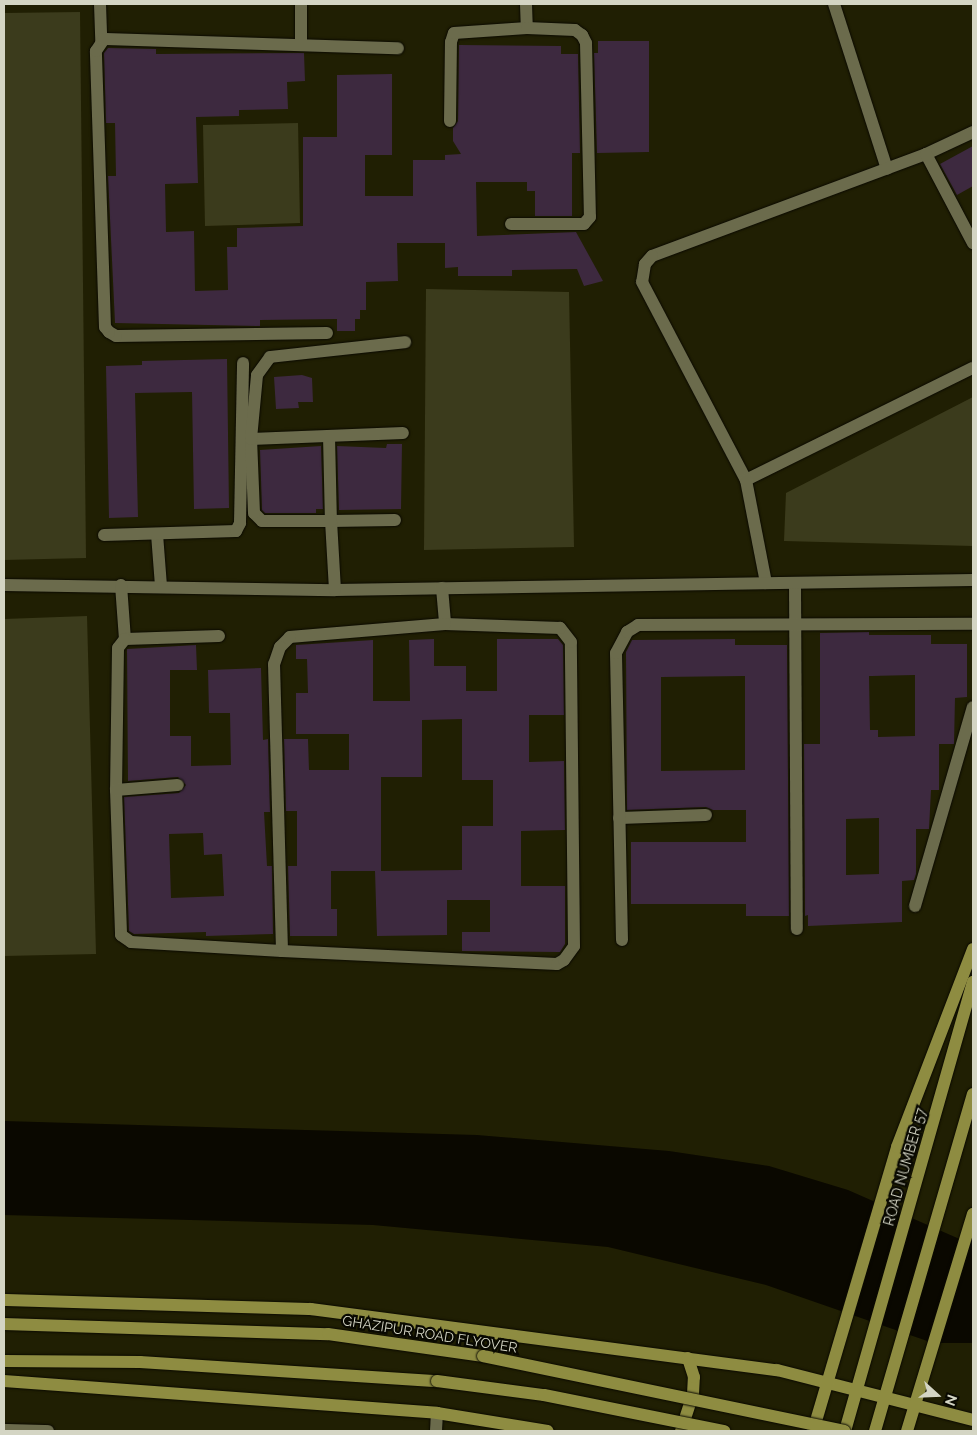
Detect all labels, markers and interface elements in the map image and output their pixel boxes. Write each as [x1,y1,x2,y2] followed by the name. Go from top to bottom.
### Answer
[880,1106,930,1228] street label: ROAD NUMBER 57
[341,1312,519,1356] street label: GHAZIPUR ROAD FLYOVER
[912,1370,962,1420] north arrow
[942,1392,960,1408] text: N

